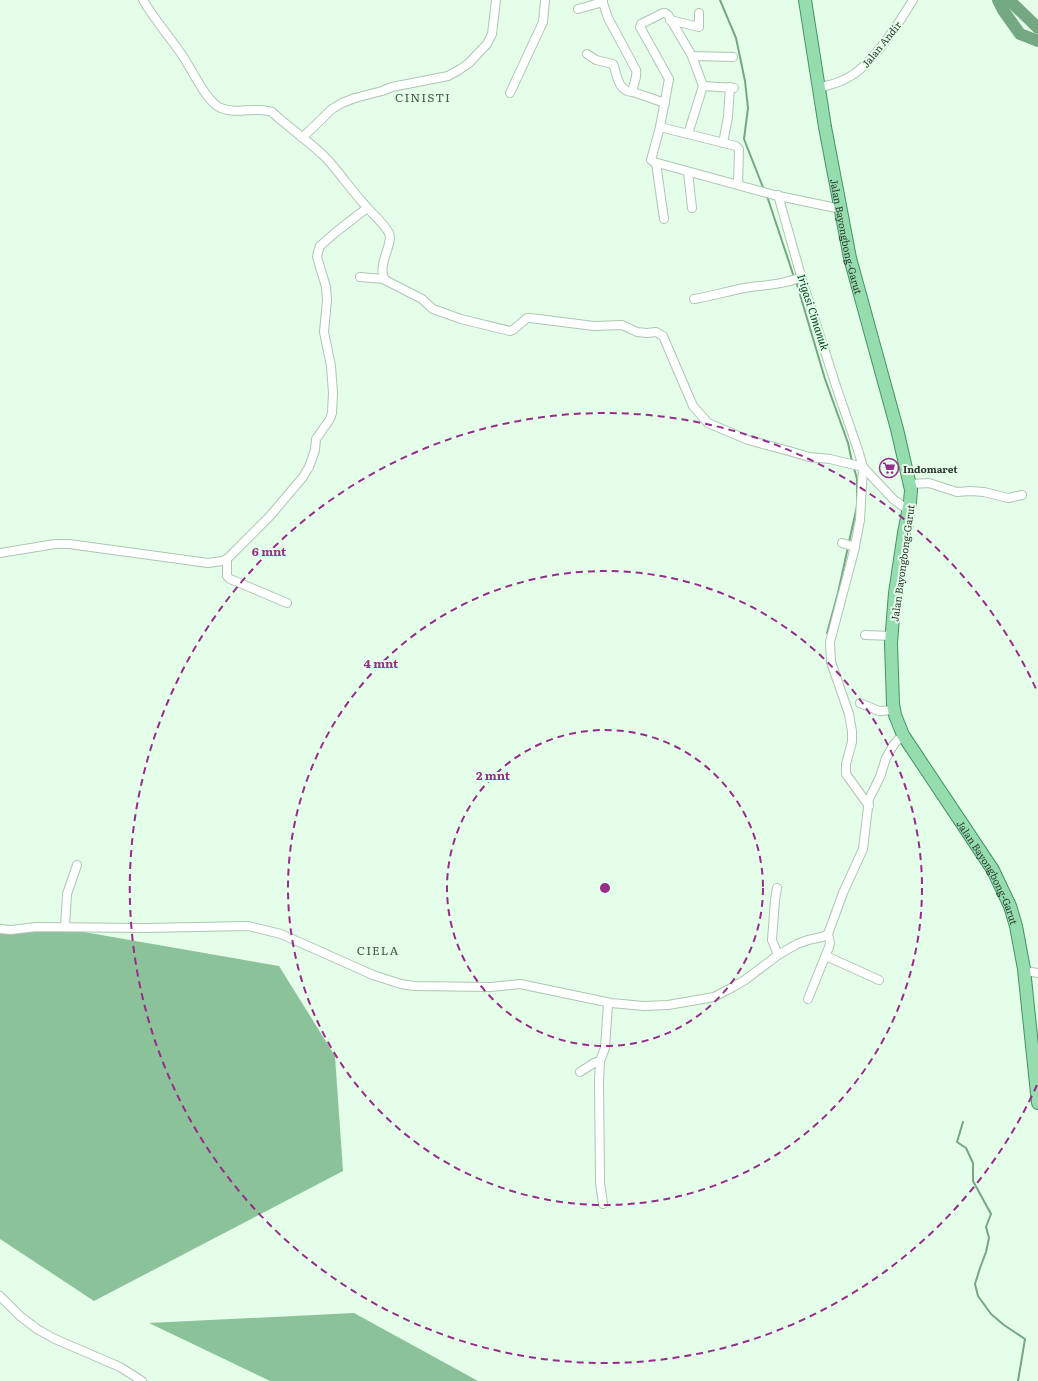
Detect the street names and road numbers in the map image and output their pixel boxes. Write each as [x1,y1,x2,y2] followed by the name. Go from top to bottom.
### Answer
[858,17,905,70] street label: Jalan Andir
[827,177,867,296] street label: Jalan Bayongbong-Garut
[886,504,918,622] street label: Jalan Bayongbong-Garut
[954,817,1023,926] street label: Jalan Bayongbong-Garut

